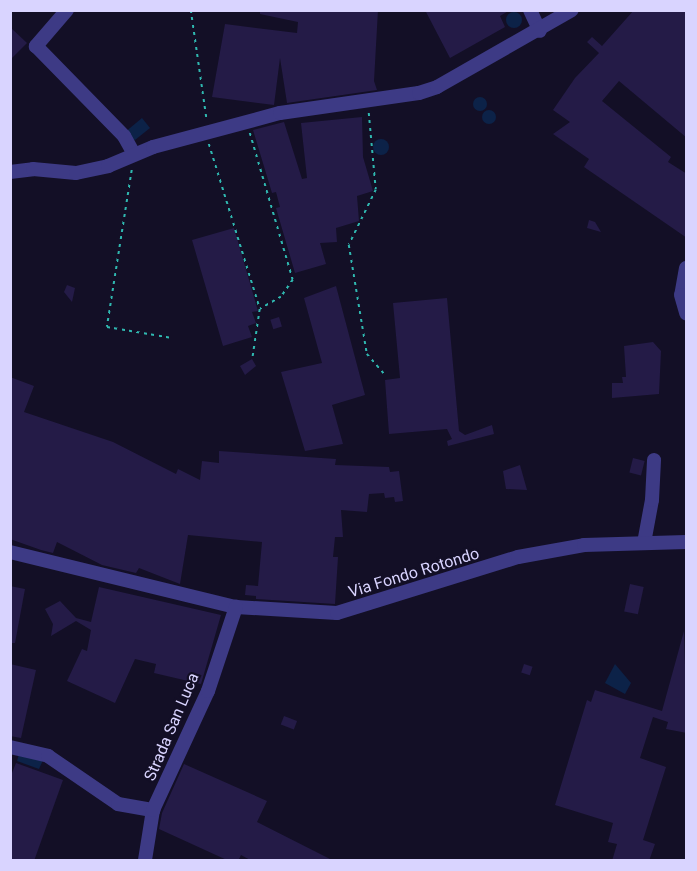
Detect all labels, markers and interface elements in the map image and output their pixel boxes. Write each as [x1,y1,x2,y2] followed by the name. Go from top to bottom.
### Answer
[346,544,482,602] street label: Via Fondo Rotondo
[141,670,203,784] street label: Strada San Luca

